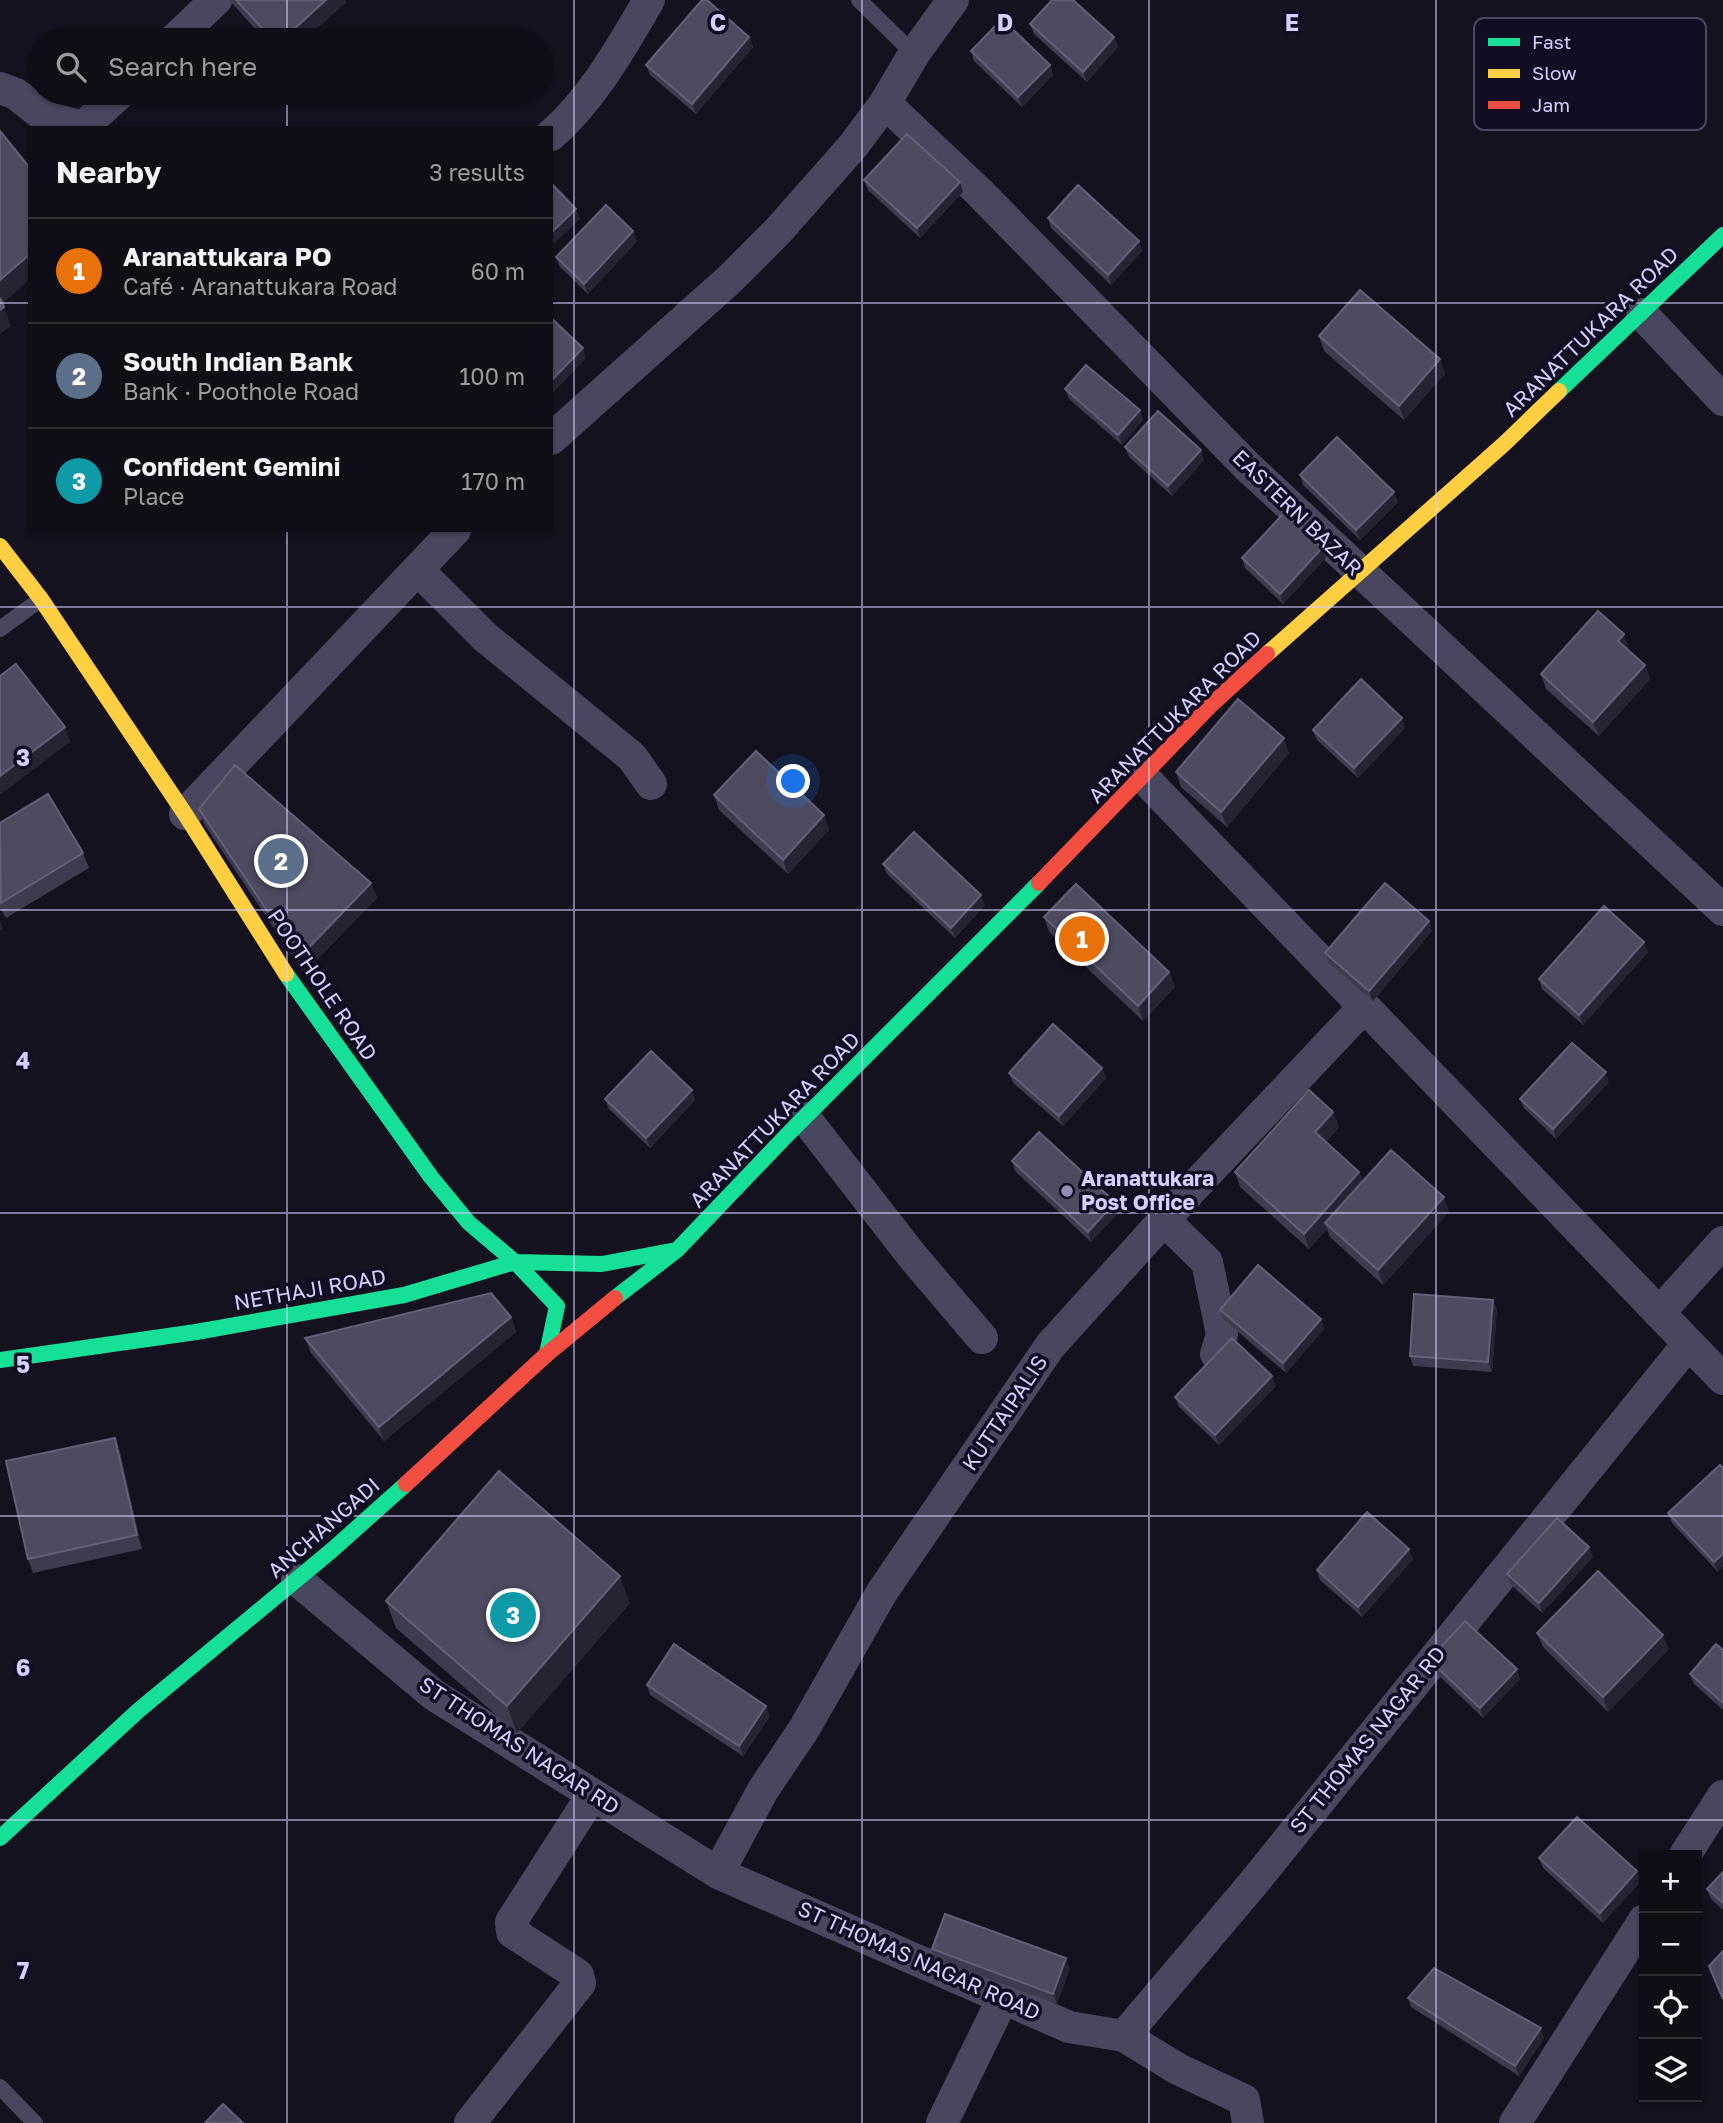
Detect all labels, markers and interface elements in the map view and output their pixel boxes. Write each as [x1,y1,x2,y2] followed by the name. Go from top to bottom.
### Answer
[710,8,726,36] text: C
[997,8,1013,36] text: D
[1285,8,1299,36] text: E
[1474,18,1706,130] legend
[28,28,553,105] search box
[1532,30,1571,53] text: Fast
[52,48,90,86] icon: search
[108,51,257,82] text: Search here
[1532,61,1577,84] text: Slow
[1532,93,1570,116] text: Jam
[56,154,161,190] text: Nearby
[429,158,525,186] text: 3 results
[123,241,332,272] text: Aranattukara PO
[1497,241,1683,422] street label: ARANATTUKARA ROAD
[73,257,85,285] text: 1
[471,257,525,285] text: 60 m
[123,272,397,300] text: Café · Aranattukara Road
[123,346,353,377] text: South Indian Bank
[72,362,86,390] text: 2
[459,362,525,390] text: 100 m
[123,377,359,405] text: Bank · Poothole Road
[1228,444,1368,581] street label: EASTERN BAZAR
[123,451,341,482] text: Confident Gemini
[72,467,86,495] text: 3
[461,467,525,495] text: 170 m
[123,482,184,510] text: Place
[1082,624,1266,808] street label: ARANATTUKARA ROAD
[16,743,30,771] text: 3
[776,764,810,798] your location
[258,835,304,887] pin: 2
[263,904,383,1065] street label: POOTHOLE ROAD
[1059,913,1105,965] pin: 1
[684,1026,865,1212] street label: ARANATTUKARA ROAD
[16,1046,30,1074] text: 4
[1081,1165,1214,1215] place label: Aranattukara Post Office
[1059,1183,1075,1199] marker: Aranattukara Post Office
[232,1263,388,1315] street label: NETHAJI ROAD
[16,1350,30,1378] text: 5
[956,1350,1052,1475] street label: KUTTAIPALIS
[262,1471,385,1583] street label: ANCHANGADI
[490,1589,536,1641] pin: 3
[1284,1641,1451,1838] street label: ST THOMAS NAGAR RD
[16,1653,30,1681] text: 6
[415,1671,624,1820] street label: ST THOMAS NAGAR RD
[1639,1850,1702,2102] map controls
[1639,1850,1702,1913] button: +
[794,1895,1045,2025] street label: ST THOMAS NAGAR ROAD
[1639,1913,1702,1976] button: −
[17,1956,29,1984] text: 7
[1639,1976,1702,2039] button: locate
[1639,2039,1702,2102] button: layers

